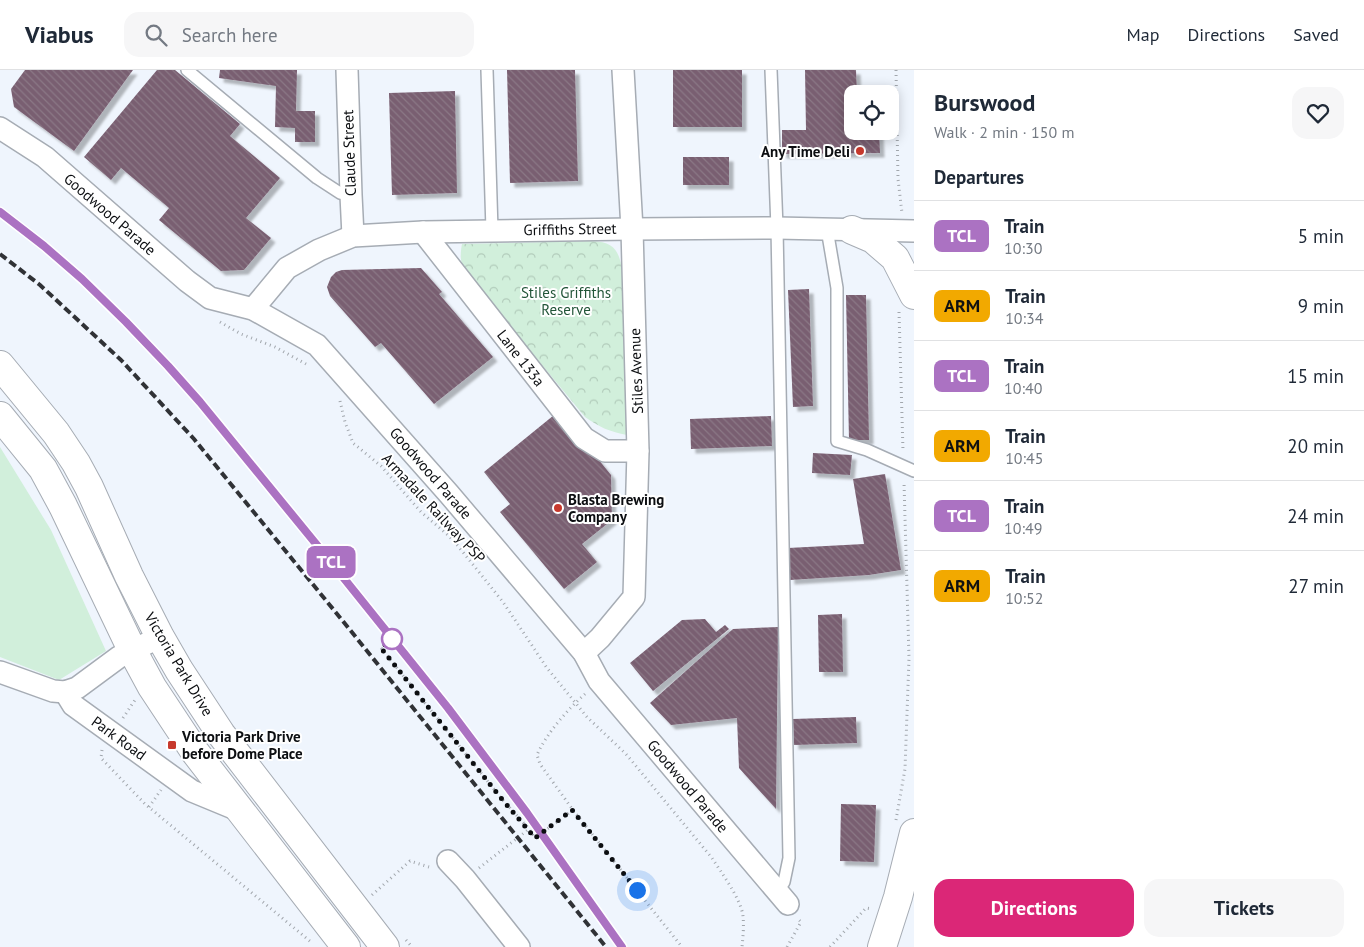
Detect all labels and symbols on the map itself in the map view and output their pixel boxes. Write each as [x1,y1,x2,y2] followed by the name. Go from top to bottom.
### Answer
[338,109,360,197] street label: Claude Street
[761,142,850,161] place label: Any Time Deli
[854,145,866,157] marker: Any Time Deli
[60,169,160,259] street label: Goodwood Parade
[523,219,617,239] street label: Griffiths Street
[521,283,611,319] park label: Stiles Griffiths Reserve
[493,326,549,390] street label: Lane 133a
[625,328,647,414] street label: Stiles Avenue
[386,423,476,523] street label: Goodwood Parade
[378,449,490,567] street label: Armadale Railway PSP
[568,490,664,526] place label: Blasta Brewing Company
[552,502,564,514] marker: Blasta Brewing Company
[302,546,360,578] line badge: TCL
[140,608,217,719] street label: Victoria Park Drive
[381,628,403,650] unlabelled marker
[88,712,150,764] street label: Park Road
[181,727,303,763] place label: Victoria Park Drive before Dome Place
[643,736,733,836] street label: Goodwood Parade
[166,739,178,751] marker: Victoria Park Drive before Dome Place
[625,878,650,903] your location

